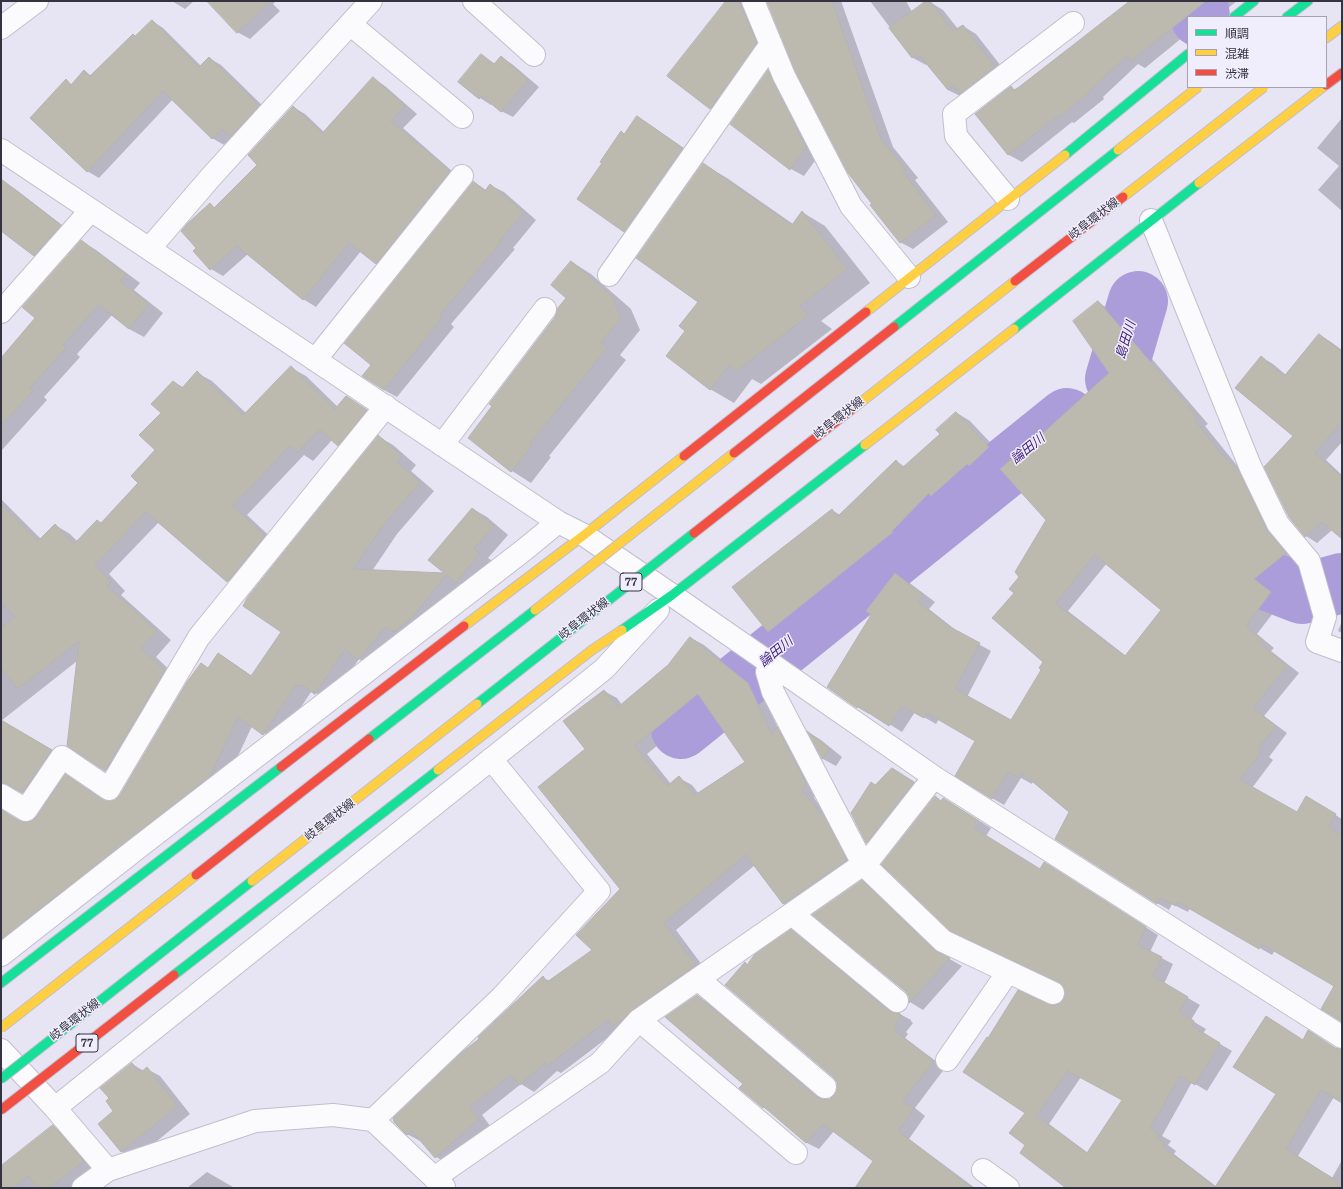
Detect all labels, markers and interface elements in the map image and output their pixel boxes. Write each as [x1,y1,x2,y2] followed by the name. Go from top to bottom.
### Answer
[1187,16,1327,88] legend
[1225,27,1249,41] text: 順調
[1225,47,1249,61] text: 混雑
[1225,67,1249,81] text: 渋滞
[1066,195,1122,243] street label: 岐阜環状線
[1113,319,1139,361] water label: 島田川
[811,394,867,442] street label: 岐阜環状線
[1008,431,1048,467] water label: 論田川
[620,573,642,591] road number: 77
[556,595,612,643] street label: 岐阜環状線
[756,634,796,670] water label: 論田川
[302,796,358,844] street label: 岐阜環状線
[47,996,103,1044] street label: 岐阜環状線
[76,1034,98,1052] road number: 77

